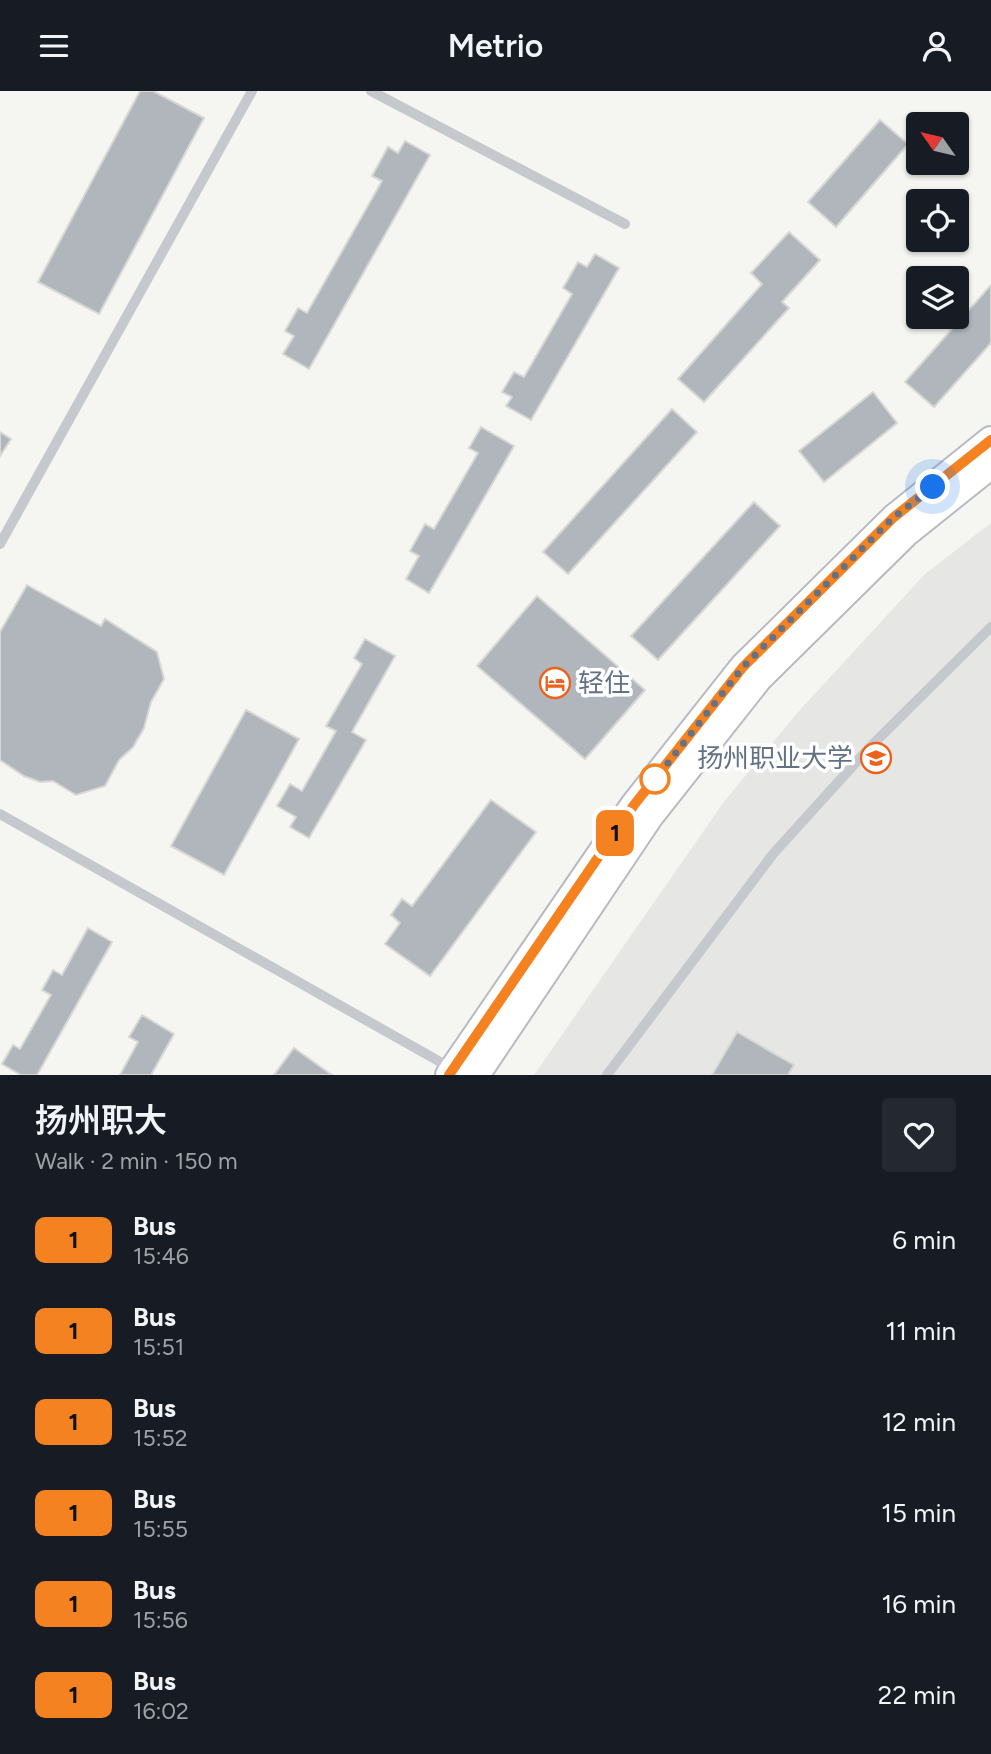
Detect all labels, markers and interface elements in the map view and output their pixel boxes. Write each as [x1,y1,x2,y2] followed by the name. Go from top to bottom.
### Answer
[35,27,73,65] icon: menu
[448,27,543,65] text: Metrio
[918,27,956,65] icon: person
[906,112,970,175] north arrow
[906,112,969,329] map controls
[906,189,969,252] button: locate
[906,266,969,329] button: layers
[915,469,950,504] your location
[538,666,572,700] hotel icon: 轻住
[578,667,630,699] place label: 轻住
[859,741,893,775] school or university icon: 扬州职业大学
[697,742,853,774] place label: 扬州职业大学
[640,764,670,794] unlabelled marker
[592,810,638,856] line badge: 1
[610,818,620,847] text: 1
[882,1098,956,1172] button: heart
[35,1101,167,1140] text: 扬州职大
[35,1147,238,1175] text: Walk · 2 min · 150 m
[133,1210,176,1242] text: Bus
[892,1224,956,1256] text: 6 min
[68,1225,79,1254] text: 1
[133,1242,189,1270] text: 15:46
[133,1301,176,1333] text: Bus
[885,1315,956,1347] text: 11 min
[68,1316,79,1345] text: 1
[133,1333,184,1361] text: 15:51
[133,1392,176,1424] text: Bus
[882,1406,956,1438] text: 12 min
[68,1407,79,1436] text: 1
[133,1424,188,1452] text: 15:52
[133,1483,176,1515] text: Bus
[881,1497,956,1529] text: 15 min
[68,1498,79,1527] text: 1
[133,1515,188,1543] text: 15:55
[133,1574,176,1606] text: Bus
[881,1588,956,1620] text: 16 min
[68,1589,79,1618] text: 1
[133,1606,188,1634] text: 15:56
[133,1665,176,1697] text: Bus
[878,1679,956,1711] text: 22 min
[68,1680,79,1709] text: 1
[133,1697,189,1725] text: 16:02

